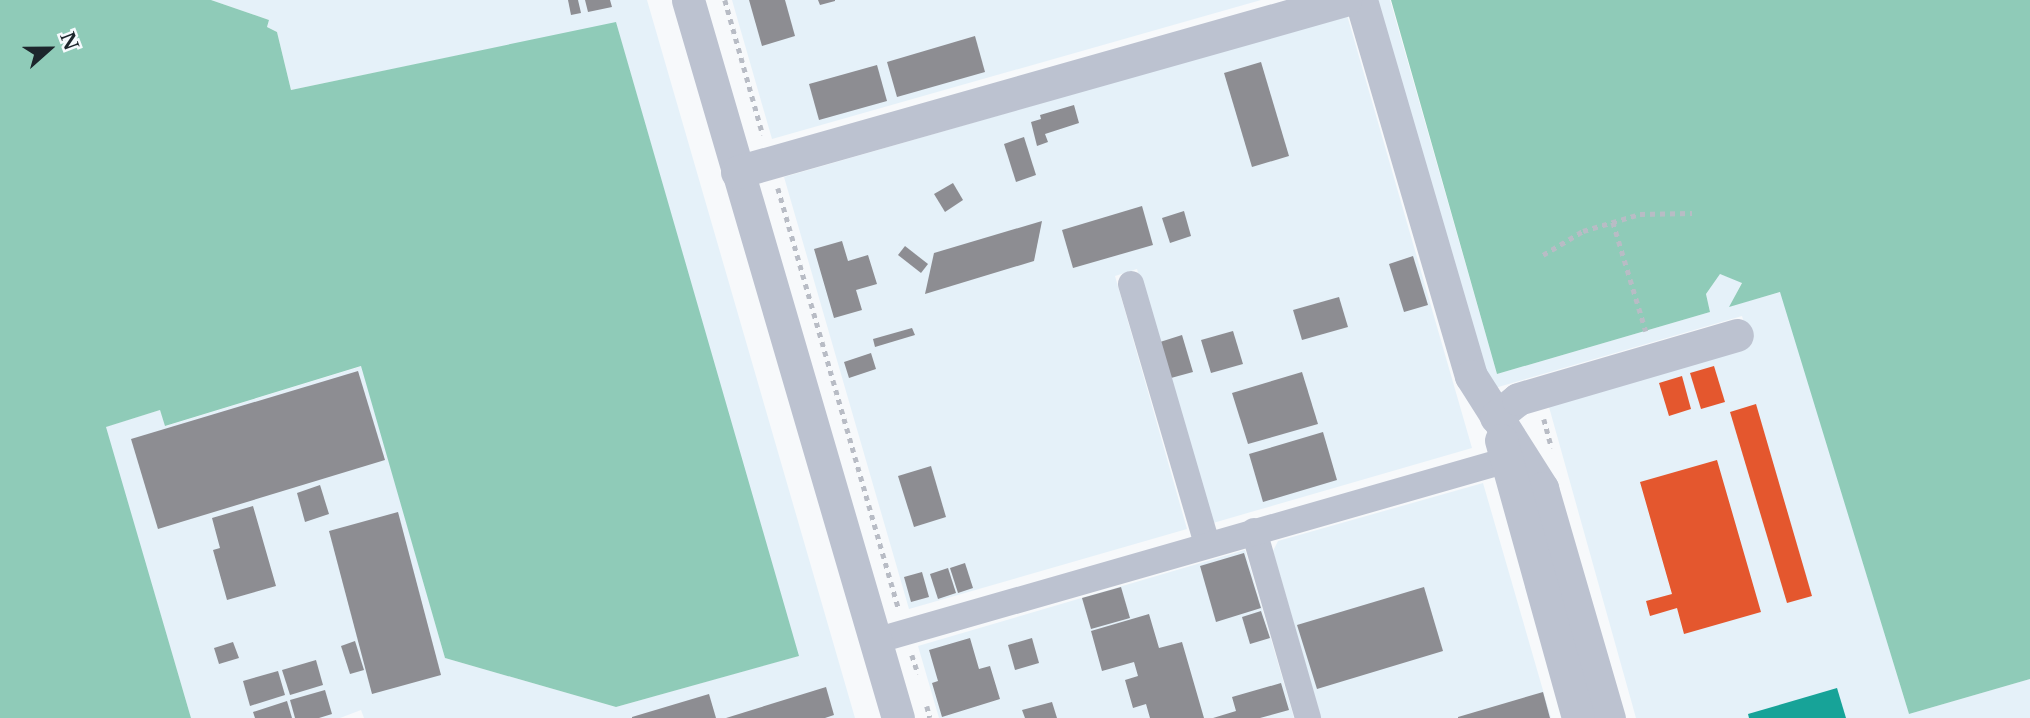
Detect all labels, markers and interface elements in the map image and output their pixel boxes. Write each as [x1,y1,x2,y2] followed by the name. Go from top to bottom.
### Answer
[14,14,84,84] north arrow
[55,29,83,54] text: N

